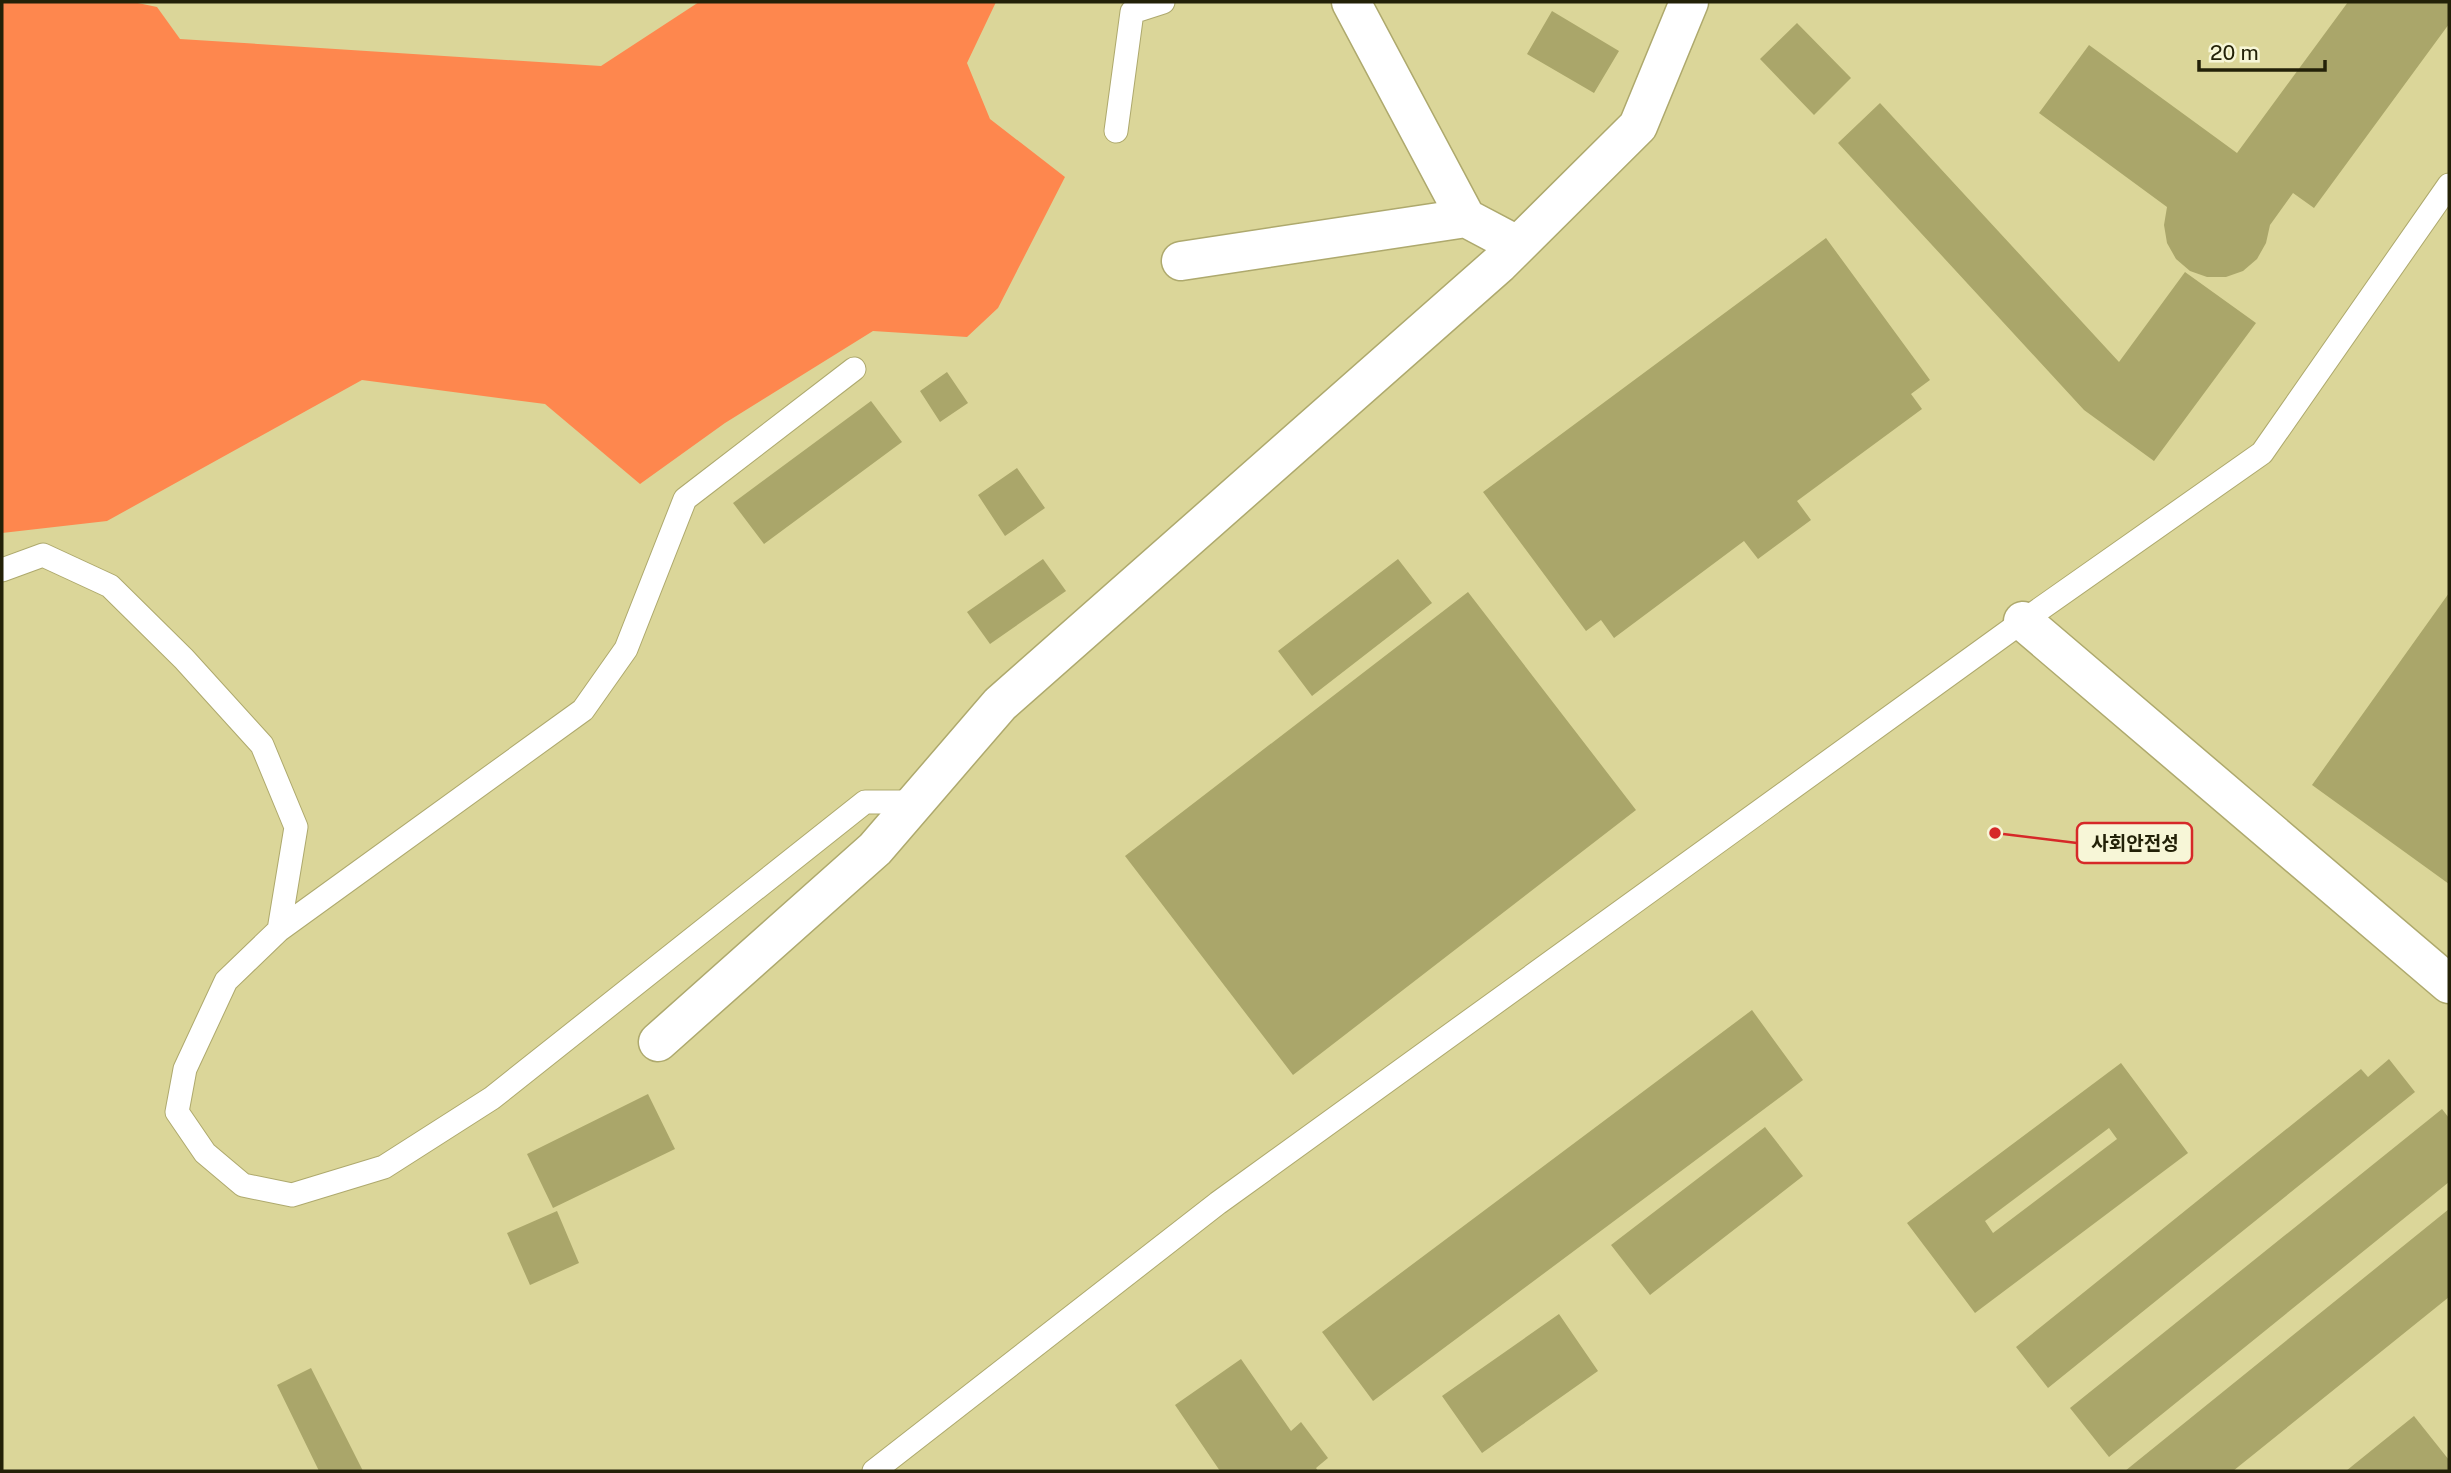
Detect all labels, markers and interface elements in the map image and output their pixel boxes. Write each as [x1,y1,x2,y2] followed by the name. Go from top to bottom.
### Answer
[2199,28,2325,72] scale bar
[2210,40,2259,65] text: 20 m
[2077,823,2192,863] callout: 사회안전성
[2091,832,2179,854] text: 사회안전성

